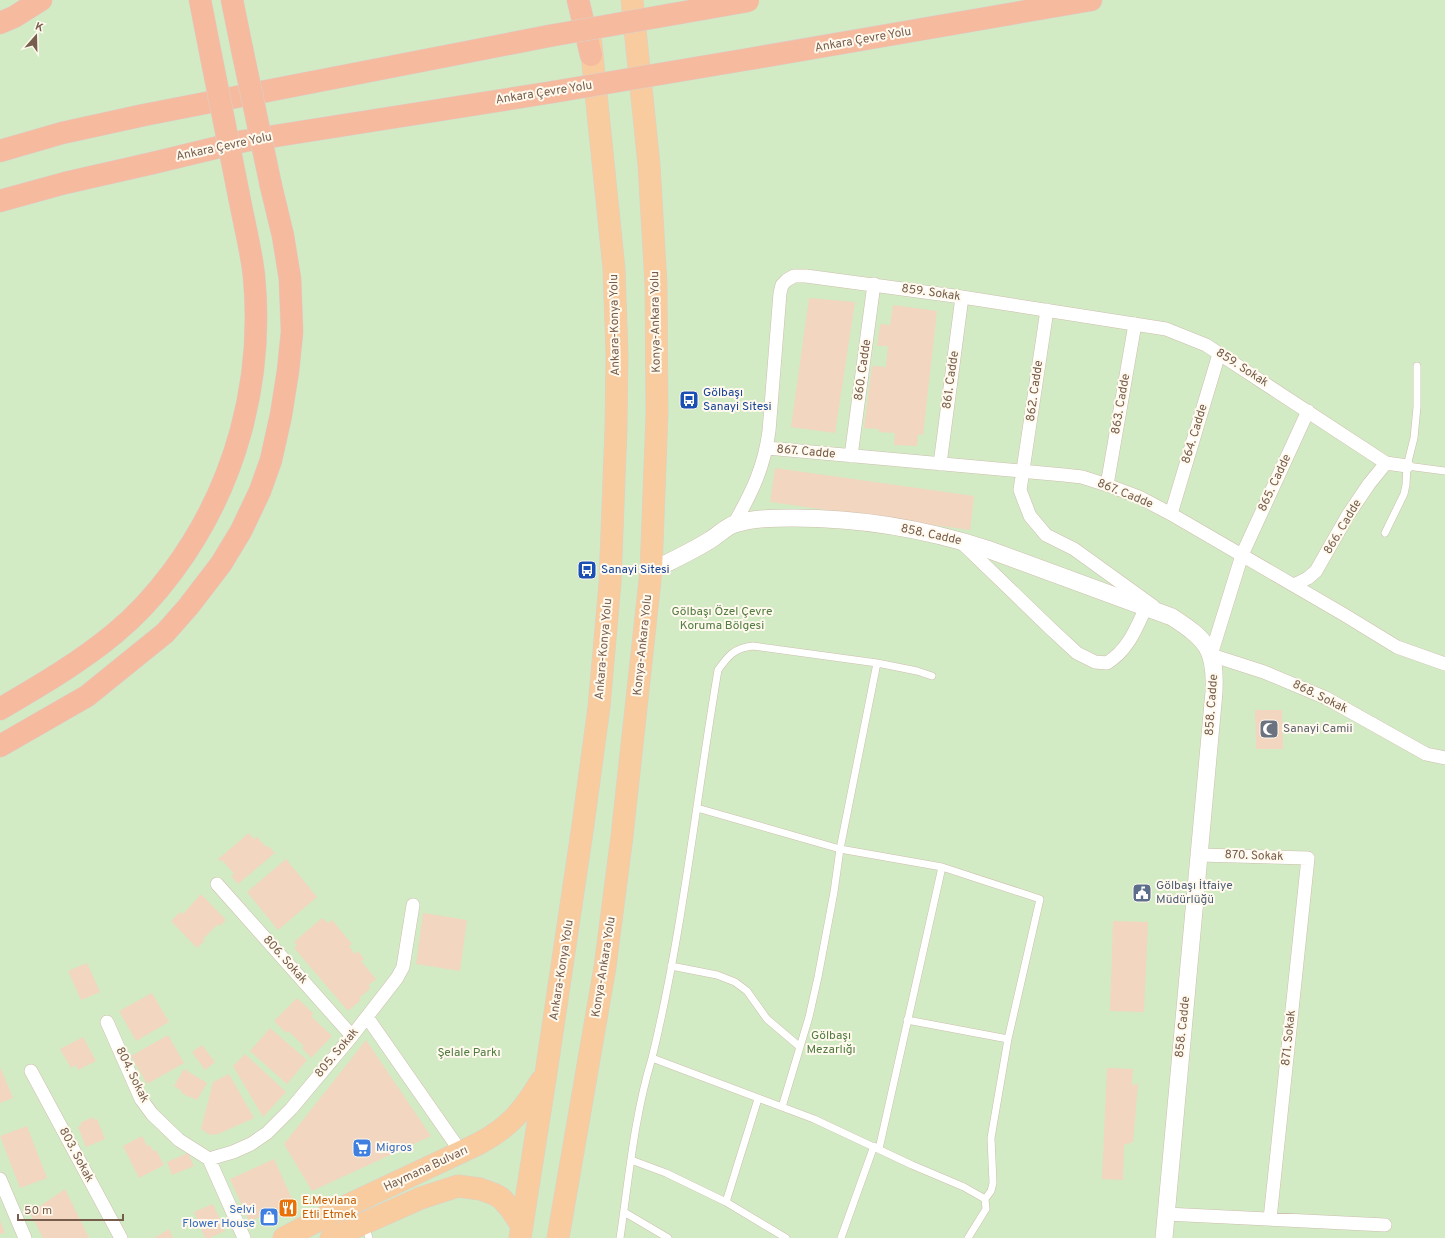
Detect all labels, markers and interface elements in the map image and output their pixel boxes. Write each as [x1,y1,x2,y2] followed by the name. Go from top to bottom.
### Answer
[16,16,56,56] north arrow
[33,20,45,36] text: K
[814,24,912,56] street label: Ankara Çevre Yolu
[495,77,593,109] street label: Ankara Çevre Yolu
[175,129,273,165] street label: Ankara Çevre Yolu
[647,271,665,373] street label: Konya-Ankara Yolu
[606,274,624,376] street label: Ankara-Konya Yolu
[900,281,962,305] street label: 859. Sokak
[851,338,875,402] street label: 860. Cadde
[1213,345,1271,391] street label: 859. Sokak
[939,350,963,410] street label: 861. Cadde
[1023,359,1047,423] street label: 862. Cadde
[1108,372,1134,436] street label: 863. Cadde
[703,385,772,415] place label: Gölbaşı Sanayi Sitesi
[678,389,700,411] bus stop icon: Gölbaşı Sanayi Sitesi
[1178,402,1212,466] street label: 864. Cadde
[776,441,836,463] street label: 867. Cadde
[1255,452,1295,514] street label: 865. Cadde
[1095,476,1155,512] street label: 867. Cadde
[1320,497,1366,557] street label: 866. Cadde
[899,521,963,549] street label: 858. Cadde
[576,559,598,581] bus stop icon: Sanayi Sitesi
[601,562,670,578] place label: Sanayi Sitesi
[630,594,656,696] street label: Konya-Ankara Yolu
[592,598,616,700] street label: Ankara-Konya Yolu
[672,604,772,634] park label: Gölbaşı Özel Çevre Koruma Bölgesi
[1202,674,1222,736] street label: 858. Cadde
[1290,677,1350,717] street label: 868. Sokak
[1258,718,1280,740] mosque icon: Sanayi Camii
[1283,721,1352,737] place label: Sanayi Camii
[1224,847,1284,865] street label: 870. Sokak
[1156,878,1233,908] place label: Gölbaşı İtfaiye Müdürlüğü
[1131,882,1153,904] public building icon: Gölbaşı İtfaiye Müdürlüğü
[588,916,620,1018] street label: Konya-Ankara Yolu
[546,918,578,1022] street label: Ankara-Konya Yolu
[259,932,311,988] street label: 806. Sokak
[1172,995,1194,1059] street label: 858. Cadde
[1278,1009,1300,1067] street label: 871. Sokak
[311,1025,363,1081] street label: 805. Sokak
[806,1028,856,1058] park label: Gölbaşı Mezarlığı
[112,1044,152,1106] street label: 804. Sokak
[437,1045,501,1061] park label: Şelale Parkı
[55,1125,97,1185] street label: 803. Sokak
[351,1137,373,1159] supermarket icon: Migros
[376,1140,412,1156] place label: Migros
[381,1142,471,1196] street label: Haymana Bulvarı
[302,1193,357,1223] place label: E.Mevlana Etli Etmek
[18,1196,123,1222] scale bar
[277,1197,299,1219] restaurant icon: E.Mevlana Etli Etmek
[182,1202,255,1232] place label: Selvi Flower House
[24,1203,52,1219] text: 50 m
[258,1206,280,1228] shop icon: Selvi Flower House

